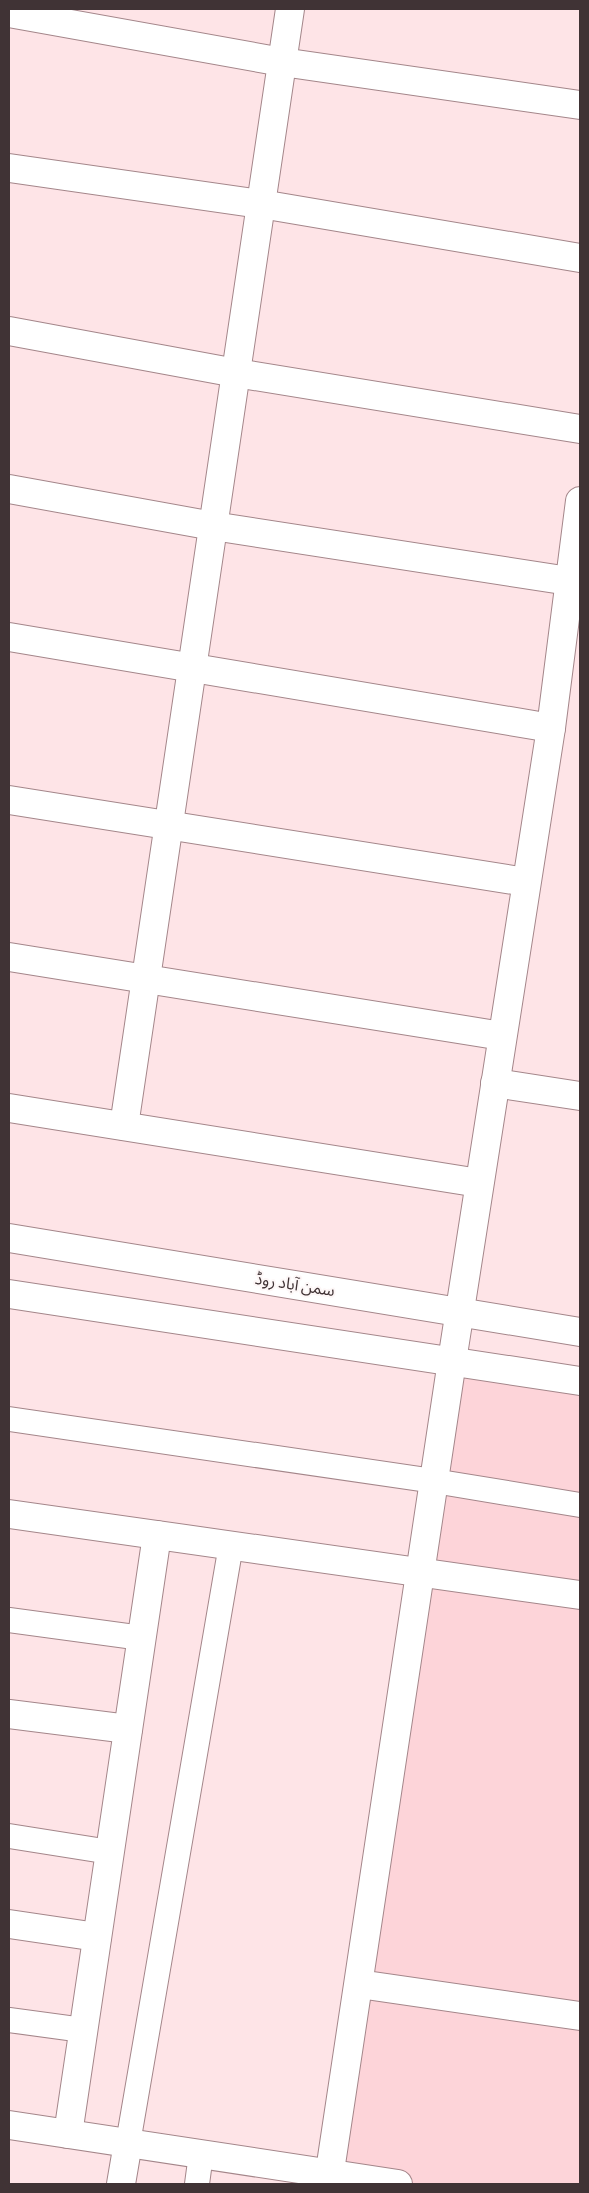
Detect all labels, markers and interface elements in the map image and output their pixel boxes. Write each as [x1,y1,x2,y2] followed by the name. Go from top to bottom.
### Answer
[254,1269,336,1300] street label: سمن آباد روڈ

